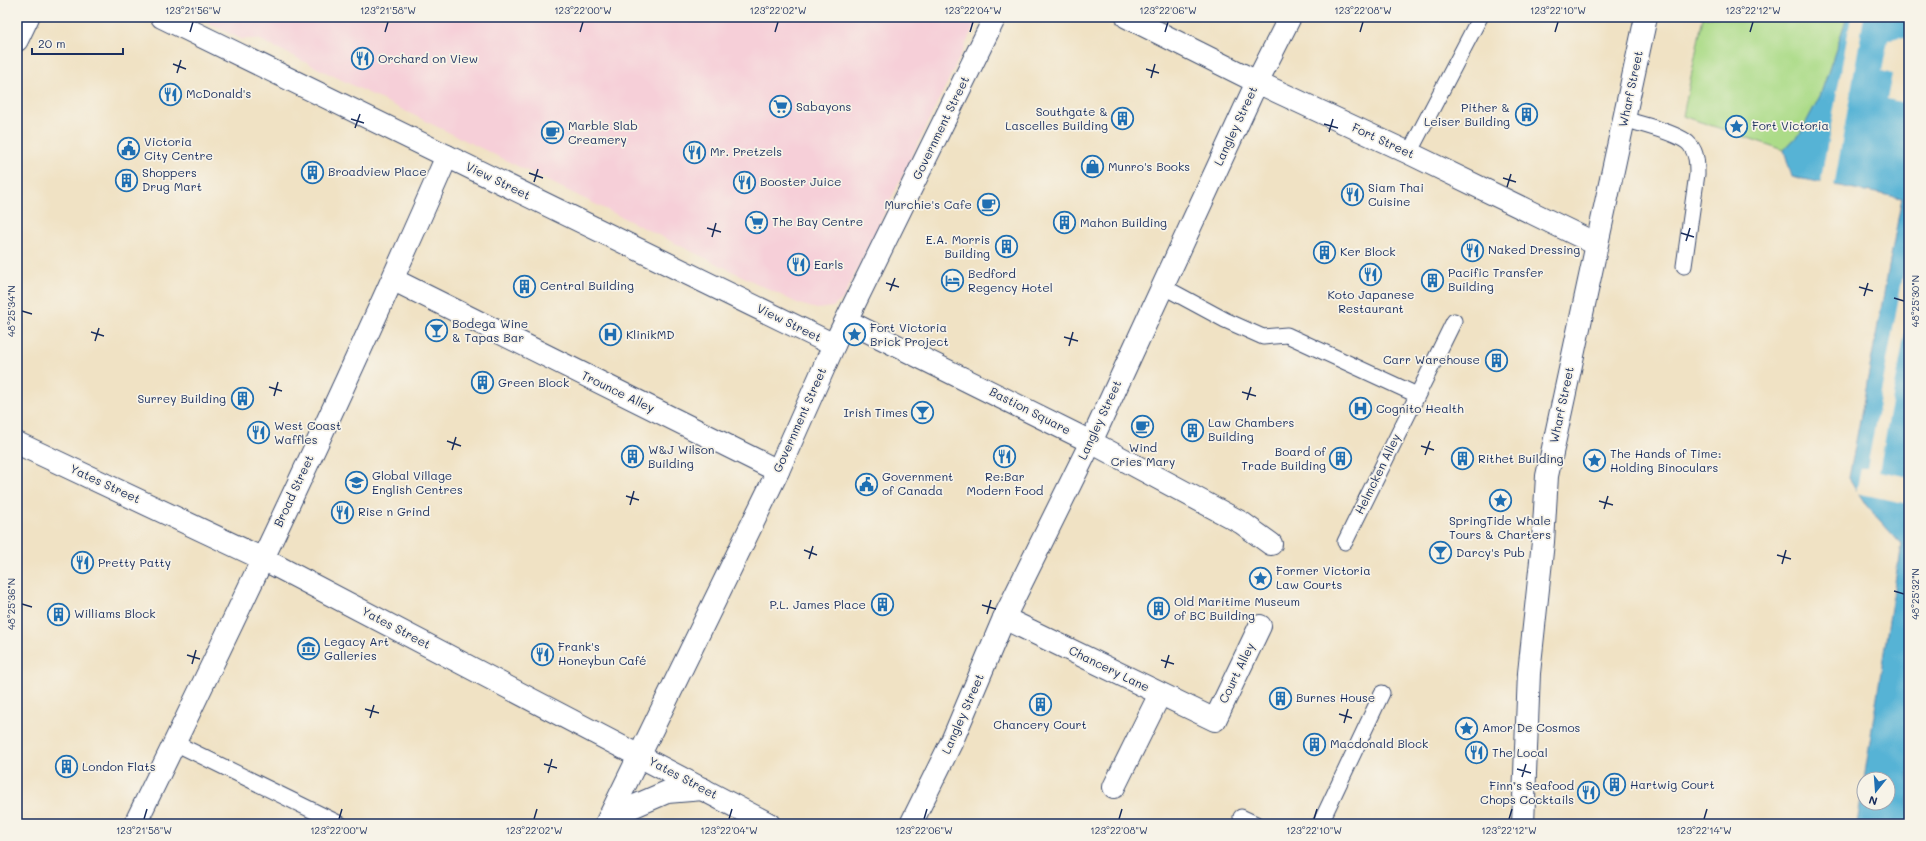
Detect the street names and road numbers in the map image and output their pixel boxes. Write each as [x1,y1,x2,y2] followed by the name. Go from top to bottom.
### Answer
[1614,49,1646,128] street label: Wharf Street
[908,73,972,182] street label: Government Street
[1210,83,1261,168] street label: Langley Street
[1350,119,1417,162] street label: Fort Street
[463,158,533,203] street label: View Street
[754,300,824,345] street label: View Street
[769,365,829,475] street label: Government Street
[1545,365,1577,444] street label: Wharf Street
[579,367,658,416] street label: Trounce Alley
[1074,377,1125,462] street label: Langley Street
[987,383,1074,437] street label: Bastion Square
[1351,431,1404,517] street label: Helmcken Alley
[269,452,317,529] street label: Broad Street
[68,460,143,506] street label: Yates Street
[359,602,434,652] street label: Yates Street
[1215,640,1258,705] street label: Court Alley
[1066,642,1152,695] street label: Chancery Lane
[937,671,987,756] street label: Langley Street
[646,752,721,802] street label: Yates Street

